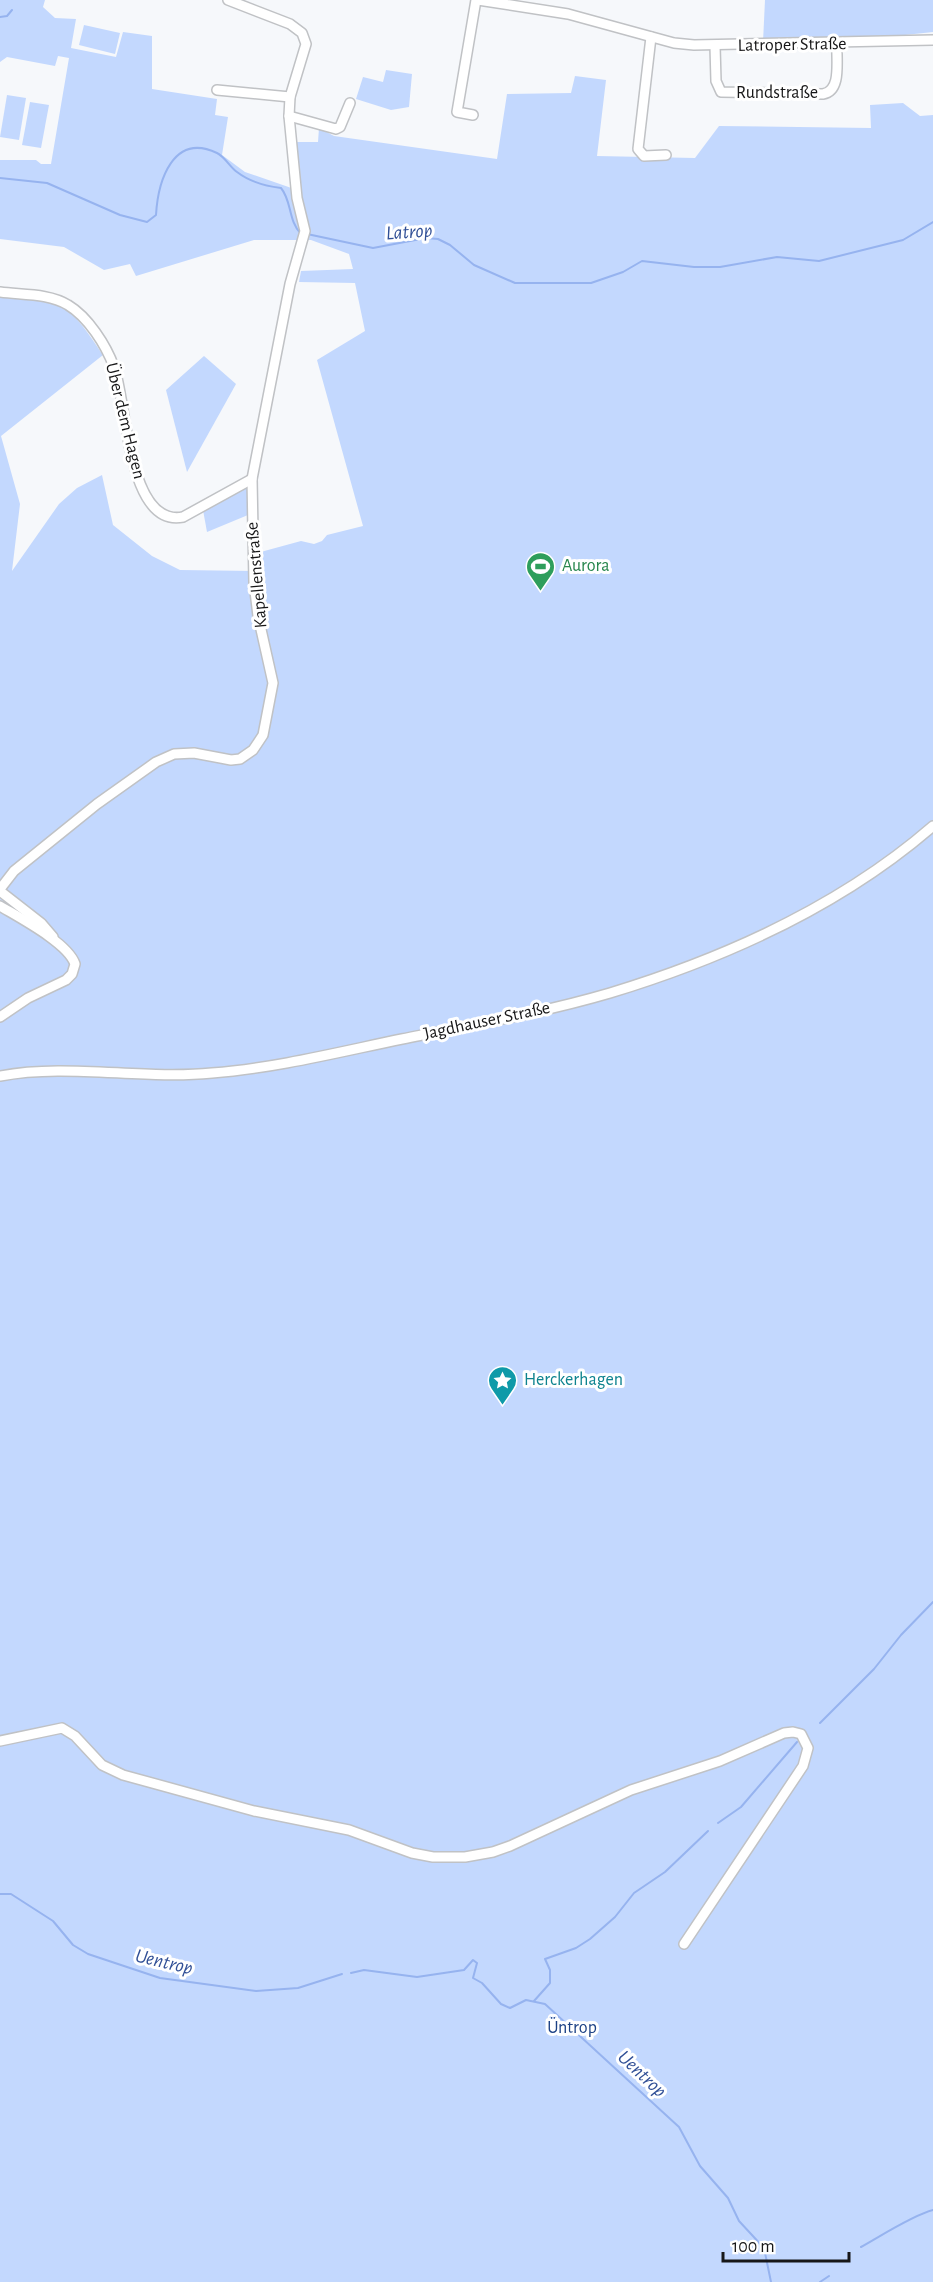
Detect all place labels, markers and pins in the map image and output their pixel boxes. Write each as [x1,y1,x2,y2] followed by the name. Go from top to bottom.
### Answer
[525,550,557,592] sports icon: Aurora
[562,557,609,575] place label: Aurora
[487,1364,519,1406] place icon: Herckerhagen
[524,1371,623,1389] place label: Herckerhagen

